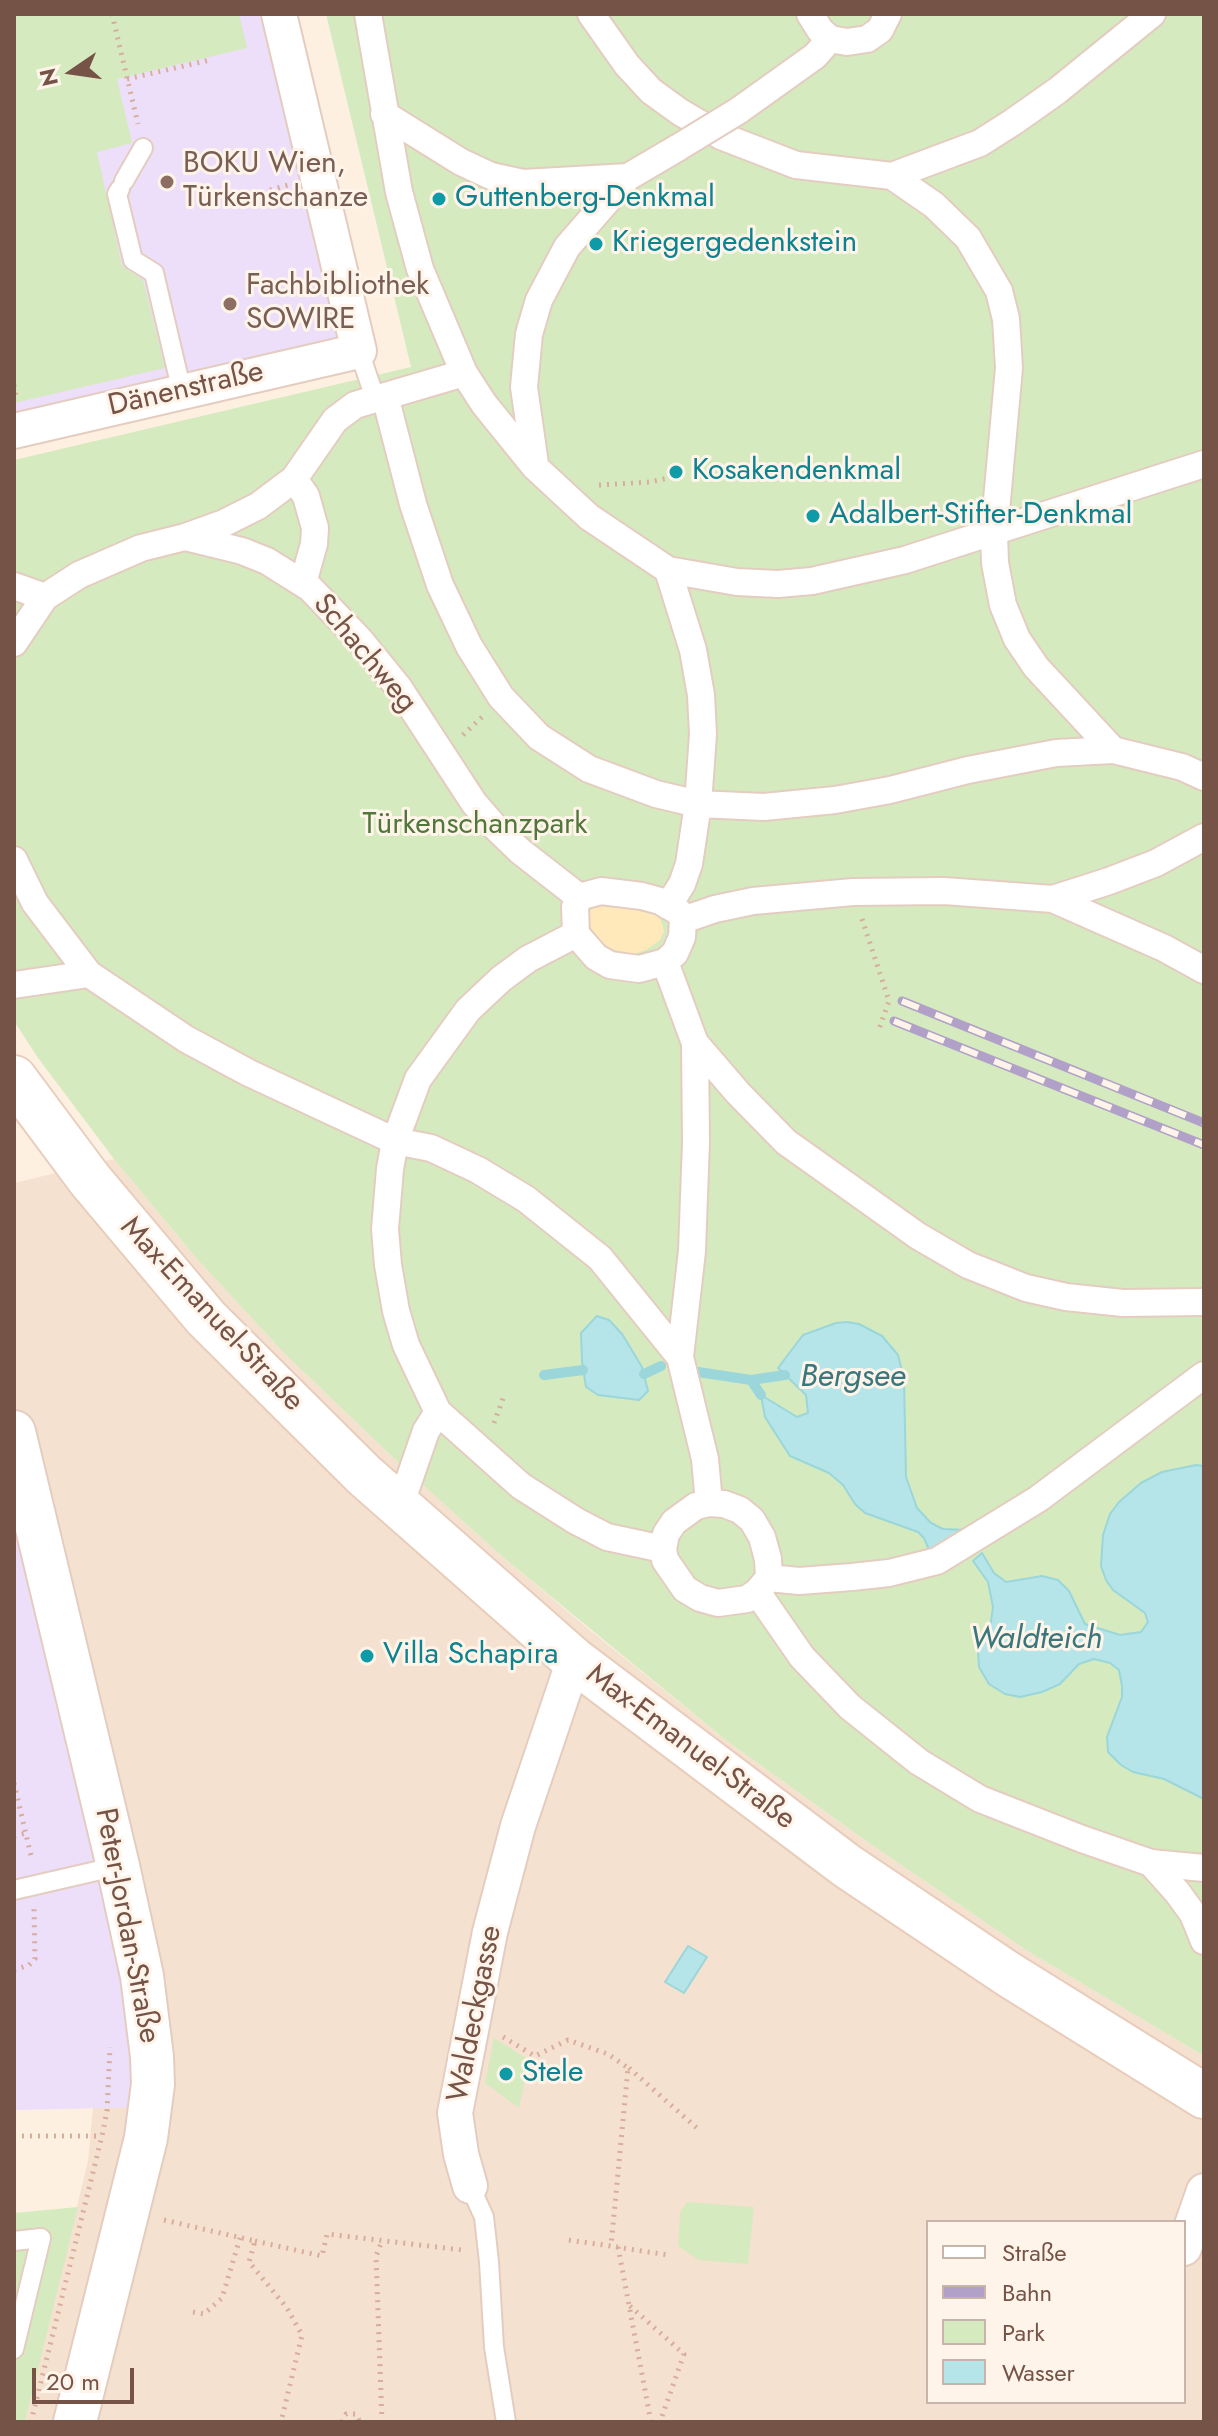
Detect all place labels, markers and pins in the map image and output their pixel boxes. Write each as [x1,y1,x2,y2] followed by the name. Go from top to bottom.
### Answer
[183,147,368,218] place label: BOKU Wien, Türkenschanze
[158,173,176,191] marker: BOKU Wien, Türkenschanze
[455,181,715,217] place label: Guttenberg-Denkmal
[430,190,448,208] marker: Guttenberg-Denkmal
[612,226,857,262] place label: Kriegergedenkstein
[587,235,605,253] marker: Kriegergedenkstein
[246,269,429,340] place label: Fachbibliothek SOWIRE
[221,295,239,313] marker: Fachbibliothek SOWIRE
[692,454,901,490] place label: Kosakendenkmal
[667,463,685,481] marker: Kosakendenkmal
[829,498,1132,534] place label: Adalbert-Stifter-Denkmal
[804,507,822,525] marker: Adalbert-Stifter-Denkmal
[383,1638,558,1674] place label: Villa Schapira
[358,1647,376,1665] marker: Villa Schapira
[522,2056,583,2092] place label: Stele
[497,2065,515,2083] marker: Stele

